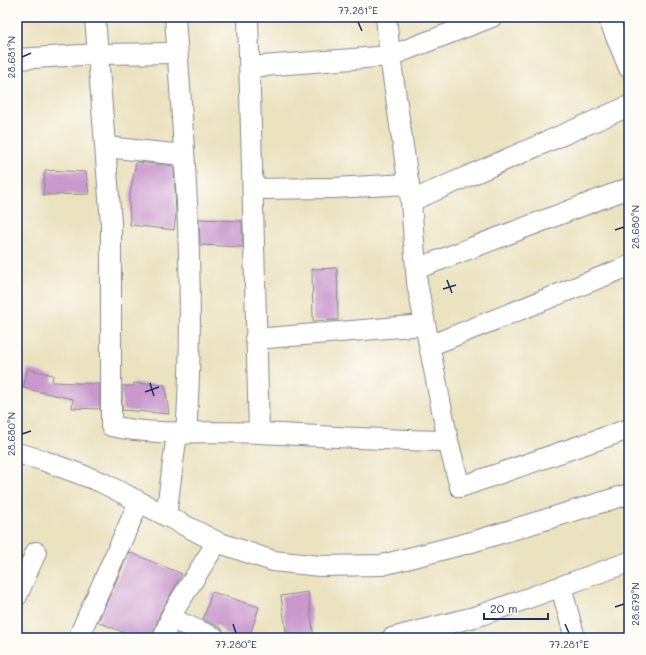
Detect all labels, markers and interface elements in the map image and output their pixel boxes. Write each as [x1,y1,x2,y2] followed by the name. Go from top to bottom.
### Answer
[338,3,378,17] text: 77.281°E
[4,36,18,78] text: 28.681°N
[628,205,642,249] text: 28.680°N
[4,412,18,456] text: 28.680°N
[628,582,642,626] text: 28.679°N
[484,595,548,621] scale bar
[490,600,518,616] text: 20 m
[215,637,257,651] text: 77.280°E
[549,637,589,651] text: 77.281°E

